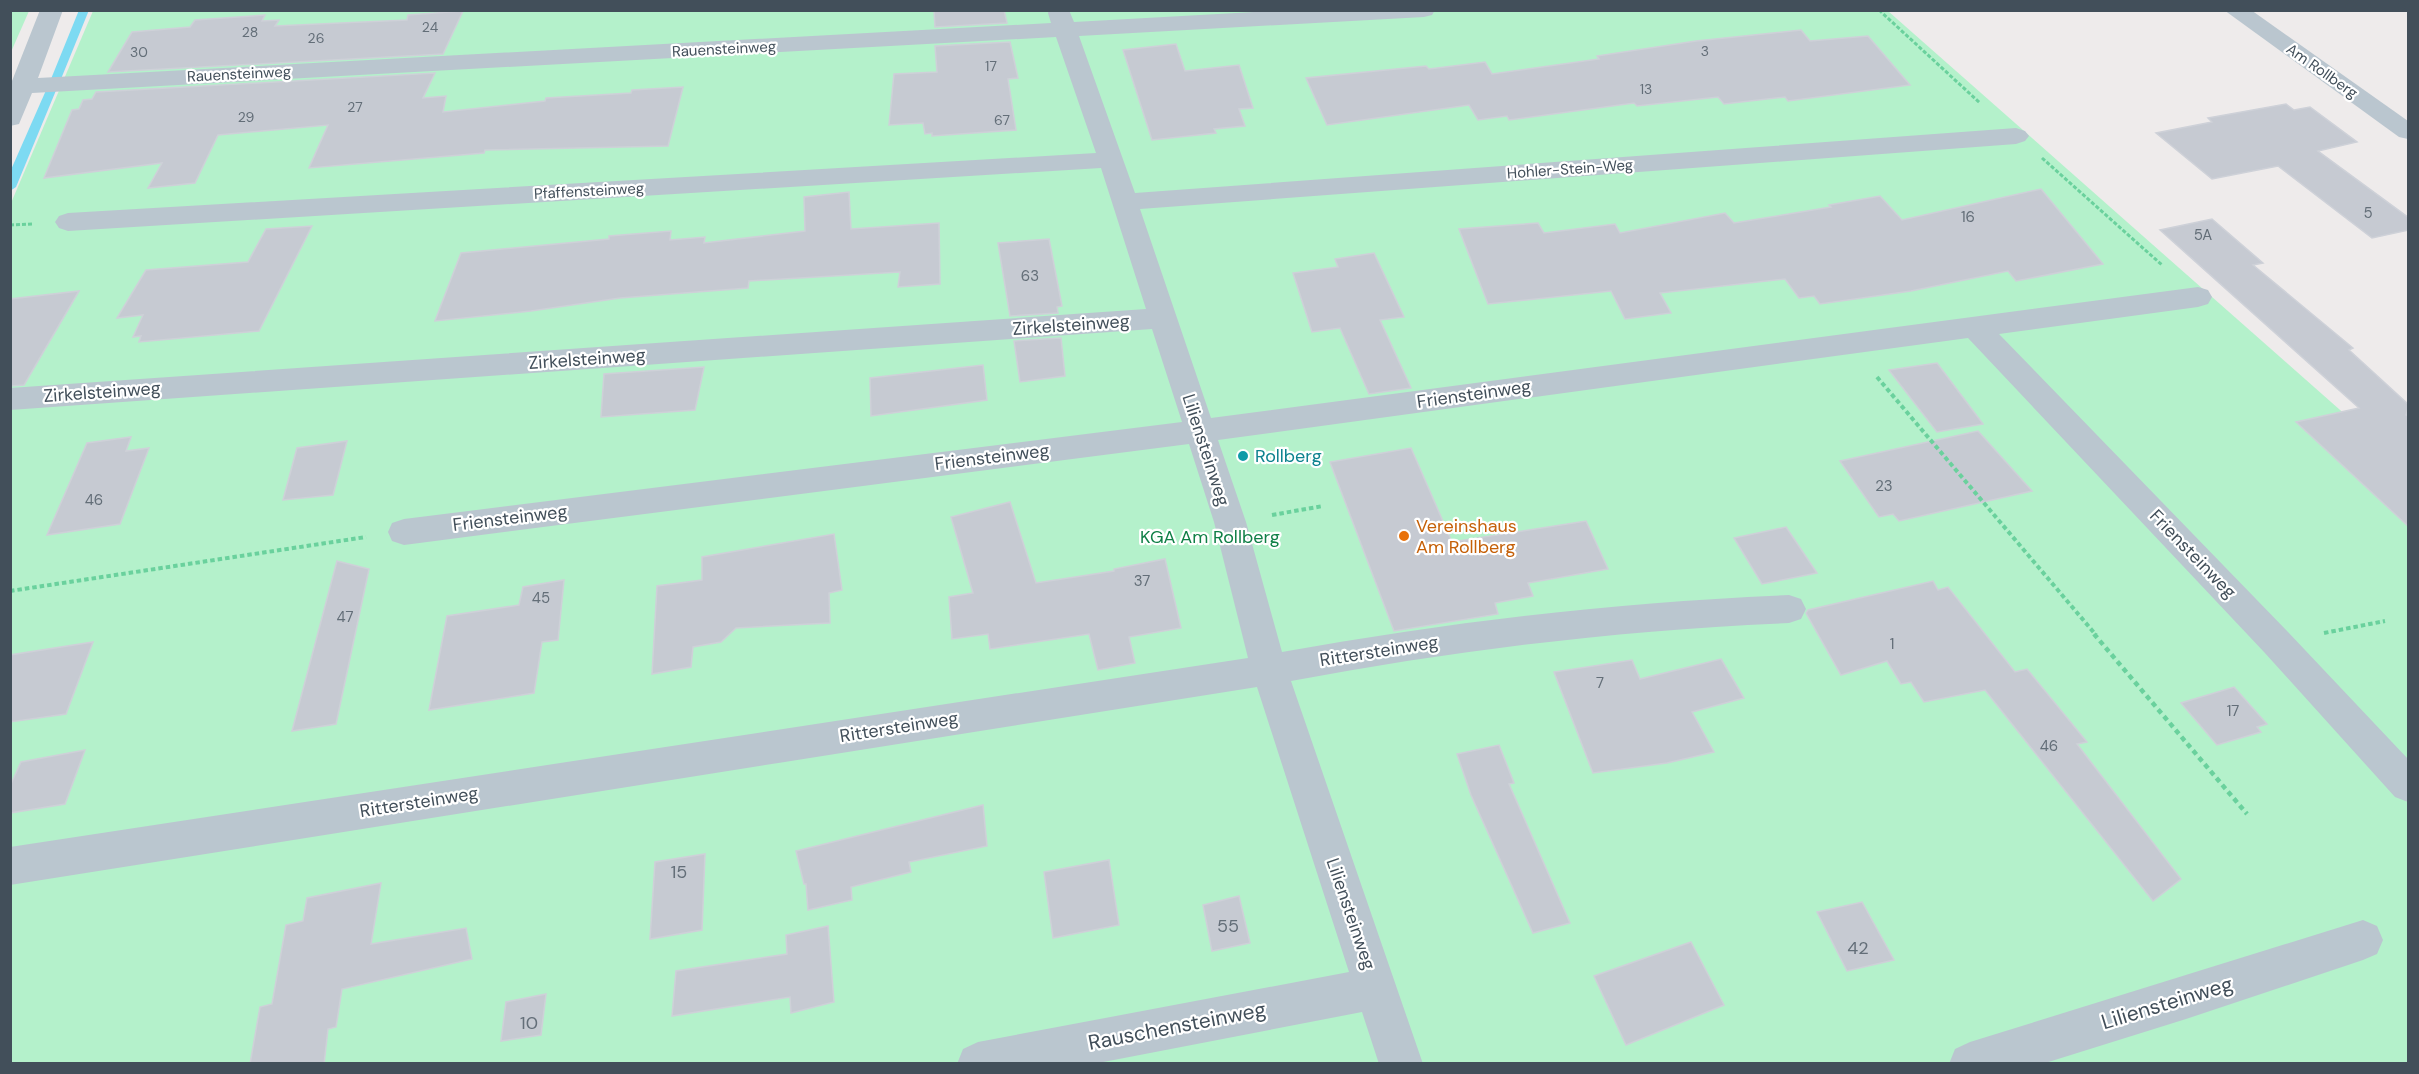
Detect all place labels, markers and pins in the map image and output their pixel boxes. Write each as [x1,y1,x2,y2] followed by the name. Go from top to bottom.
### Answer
[1255,444,1322,468] place label: Rollberg
[1236,449,1250,463] marker: Rollberg
[1416,514,1517,559] place label: Vereinshaus Am Rollberg
[1397,529,1411,543] marker: Vereinshaus Am Rollberg

